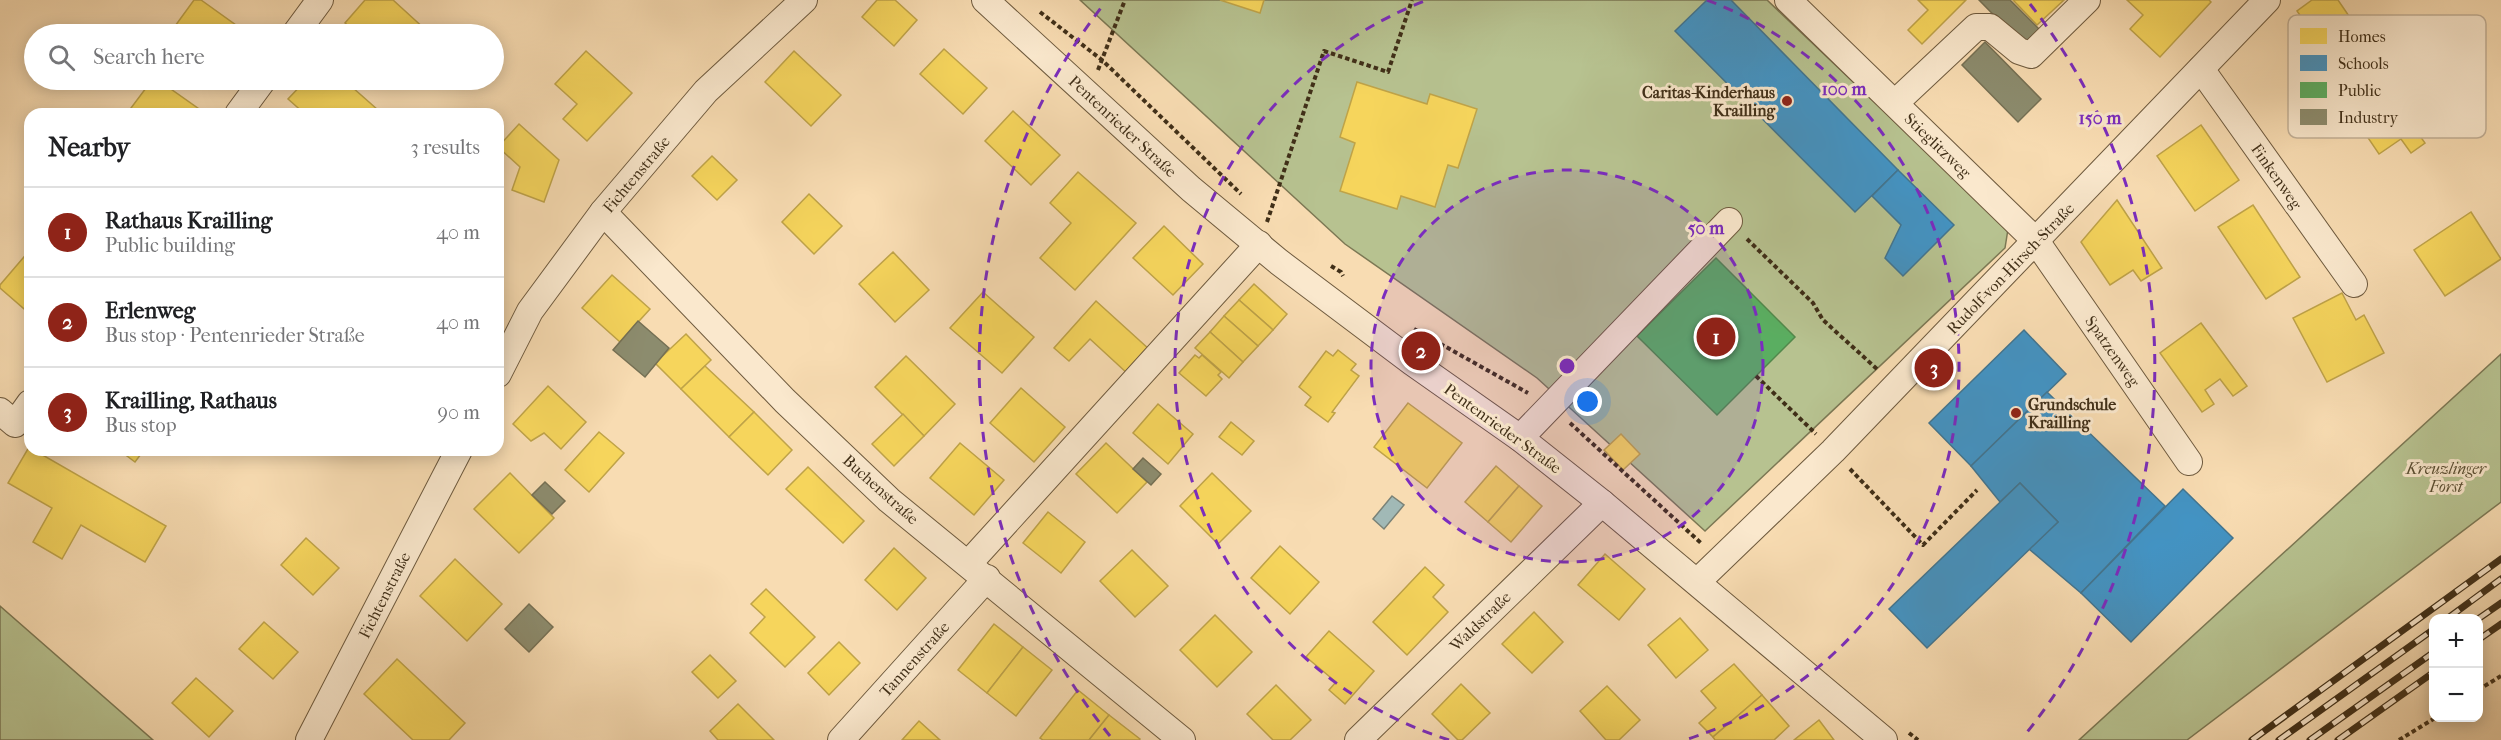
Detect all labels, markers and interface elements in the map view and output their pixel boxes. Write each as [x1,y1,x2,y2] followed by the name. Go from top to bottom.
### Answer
[2288,15,2486,138] legend
[24,24,504,90] search box
[2338,27,2386,46] text: Homes
[45,41,78,74] icon: search
[93,44,205,70] text: Search here
[2338,54,2389,73] text: Schools
[1065,72,1181,181] street label: Pentenrieder Straße
[1821,79,1868,100] text: 100 m
[2338,81,2381,100] text: Public
[1642,83,1775,121] place label: Caritas-Kinderhaus Krailling
[1780,94,1794,108] marker: Caritas-Kinderhaus Krailling
[2079,108,2122,129] text: 150 m
[2338,108,2399,127] text: Industry
[1900,109,1975,182] street label: Stieglitzweg
[48,132,130,163] text: Nearby
[599,132,674,217] street label: Fichtenstraße
[411,136,480,159] text: 3 results
[2247,140,2306,213] street label: Finkenweg
[1943,199,2078,338] street label: Rudolf-von-Hirsch-Straße
[105,208,272,234] text: Rathaus Krailling
[1688,218,1725,239] text: 50 m
[64,221,71,244] text: 1
[436,221,480,244] text: 40 m
[105,234,235,257] text: Public building
[105,298,195,324] text: Erlenweg
[62,311,73,334] text: 2
[436,311,480,334] text: 40 m
[2081,312,2144,391] street label: Spatzenweg
[1696,314,1736,360] pin: 1
[105,324,365,347] text: Bus stop · Pentenrieder Straße
[1402,328,1440,374] pin: 2
[1914,346,1954,391] pin: 3
[1557,356,1577,376] centre of rings
[1440,379,1565,477] street label: Pentenrieder Straße
[1573,387,1602,416] your location
[105,388,277,414] text: Krailling, Rathaus
[2028,395,2116,433] place label: Grundschule Krailling
[63,401,72,424] text: 3
[438,401,480,424] text: 90 m
[2009,406,2023,420] marker: Grundschule Krailling
[105,414,177,437] text: Bus stop
[839,451,922,528] street label: Buchenstraße
[2405,459,2488,496] park label: Kreuzlinger Forst
[355,549,414,642] street label: Fichtenstraße
[1445,588,1515,656] street label: Waldstraße
[2429,614,2483,722] map controls
[2429,614,2483,668] button: +
[876,618,953,701] street label: Tannenstraße
[2429,668,2483,722] button: −

